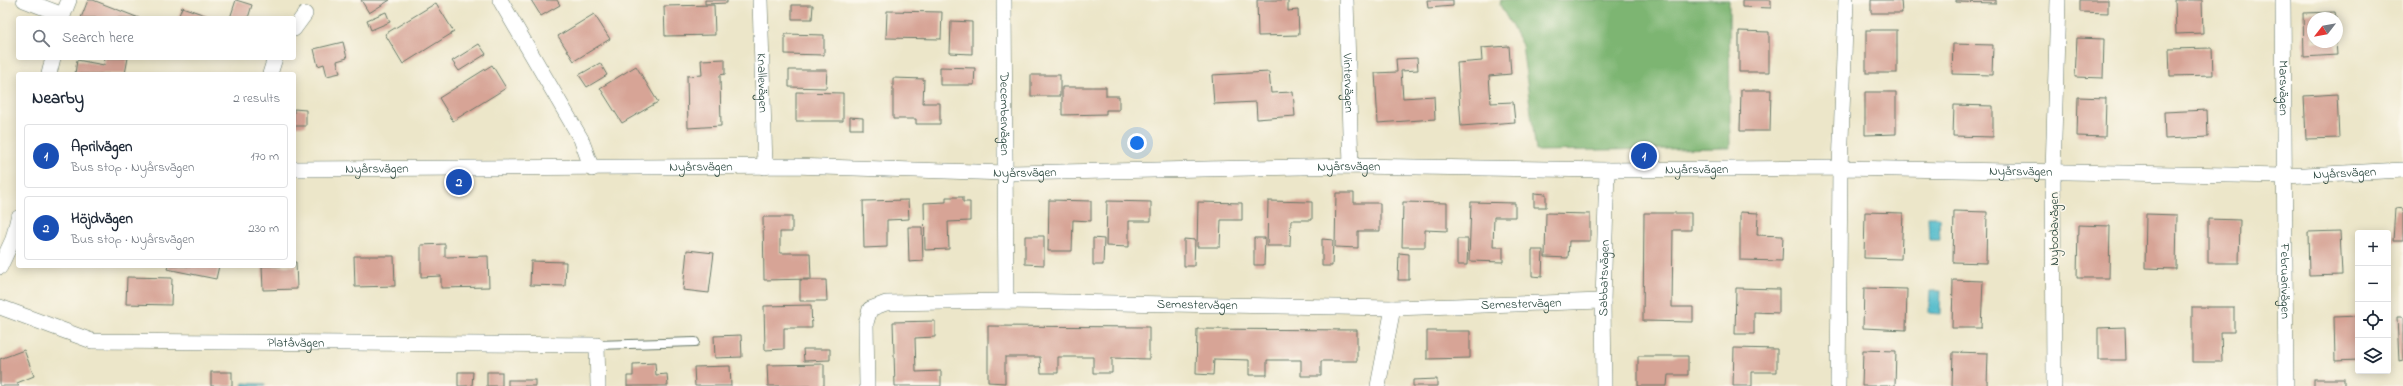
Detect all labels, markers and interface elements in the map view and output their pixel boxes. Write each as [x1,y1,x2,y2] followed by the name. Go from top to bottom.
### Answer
[2307,12,2343,48] north arrow
[16,16,296,60] search box
[30,27,52,49] icon: search
[62,27,134,49] text: Search here
[1338,52,1359,113] street label: Vintervägen
[752,53,773,113] street label: Knallevägen
[2273,60,2293,116] street label: Marsvägen
[994,71,1015,156] street label: Decembervägen
[32,86,84,111] text: Nearby
[233,89,280,108] text: 2 results
[1127,133,1147,153] your location
[71,136,133,158] text: Aprilvägen
[1631,141,1657,171] pin: 1
[44,147,48,166] text: 1
[251,147,279,166] text: 170 m
[1317,156,1381,177] street label: Nyårsvägen
[669,157,733,177] street label: Nyårsvägen
[71,158,194,177] text: Bus stop · Nyårsvägen
[345,159,409,179] street label: Nyårsvägen
[1665,159,1729,180] street label: Nyårsvägen
[1989,161,2053,182] street label: Nyårsvägen
[993,162,1057,184] street label: Nyårsvägen
[2312,162,2377,185] street label: Nyårsvägen
[446,167,472,197] pin: 2
[2045,192,2065,266] street label: Nybodavägen
[71,208,133,230] text: Höjdvägen
[43,219,49,238] text: 2
[248,219,279,238] text: 230 m
[71,230,194,249] text: Bus stop · Nyårsvägen
[2355,230,2391,374] map controls
[2355,230,2391,266] button: +
[1593,239,1615,316] street label: Sabbatsvägen
[2275,242,2295,319] street label: Februarivägen
[2355,266,2391,302] button: −
[1481,293,1562,315] street label: Semestervägen
[1157,294,1238,315] street label: Semestervägen
[2355,302,2391,338] button: locate
[267,333,325,353] street label: Platåvägen
[2355,338,2391,374] button: layers

